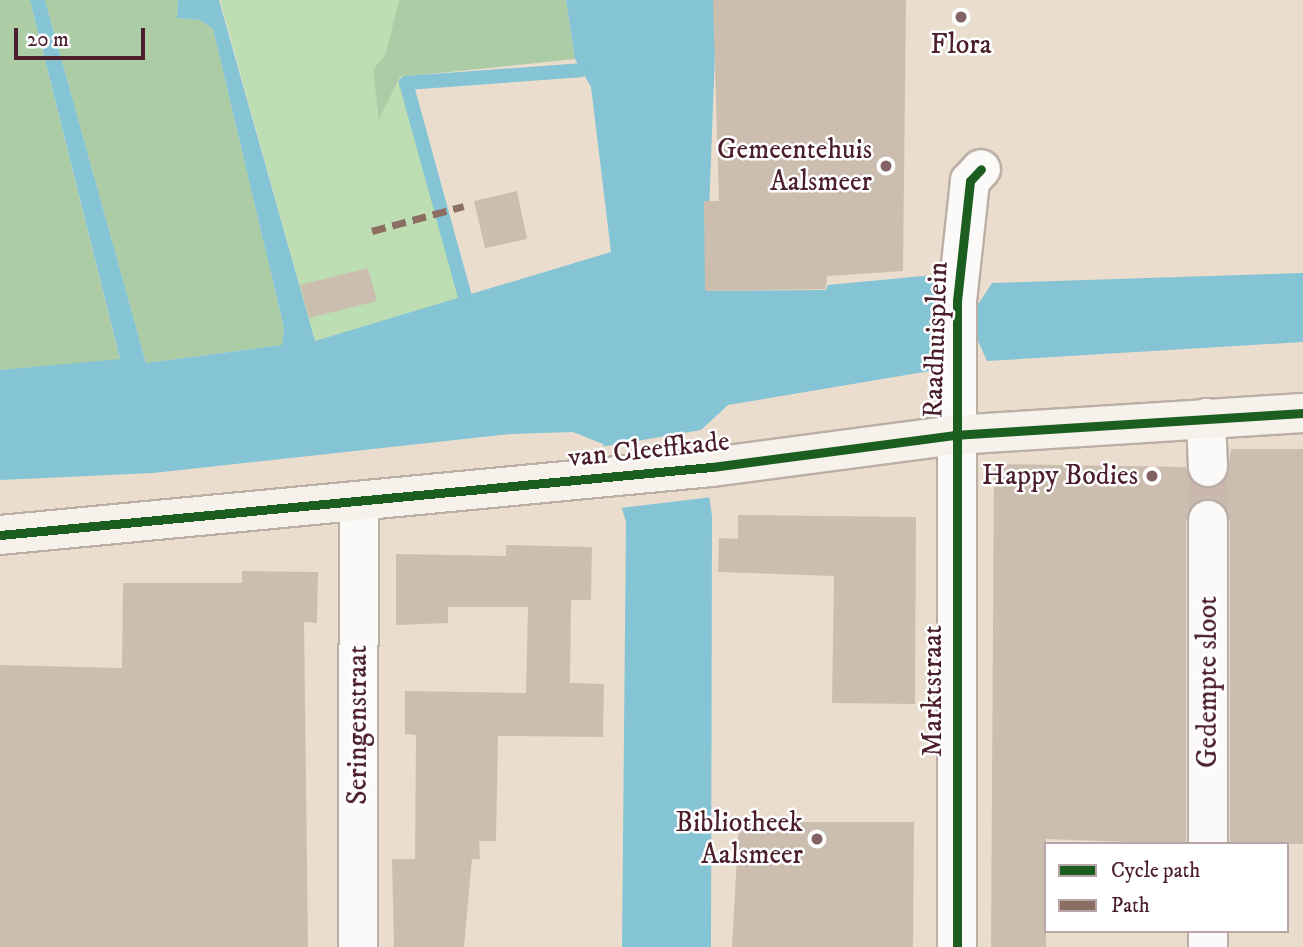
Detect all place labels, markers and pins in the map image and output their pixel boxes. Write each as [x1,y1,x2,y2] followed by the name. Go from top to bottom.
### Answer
[953,9,969,25] marker: Flora
[930,28,992,62] place label: Flora
[717,133,872,199] place label: Gemeentehuis Aalsmeer
[878,158,894,174] marker: Gemeentehuis Aalsmeer
[982,459,1138,493] place label: Happy Bodies
[1144,468,1160,484] marker: Happy Bodies
[675,806,803,872] place label: Bibliotheek Aalsmeer
[809,831,825,847] marker: Bibliotheek Aalsmeer

